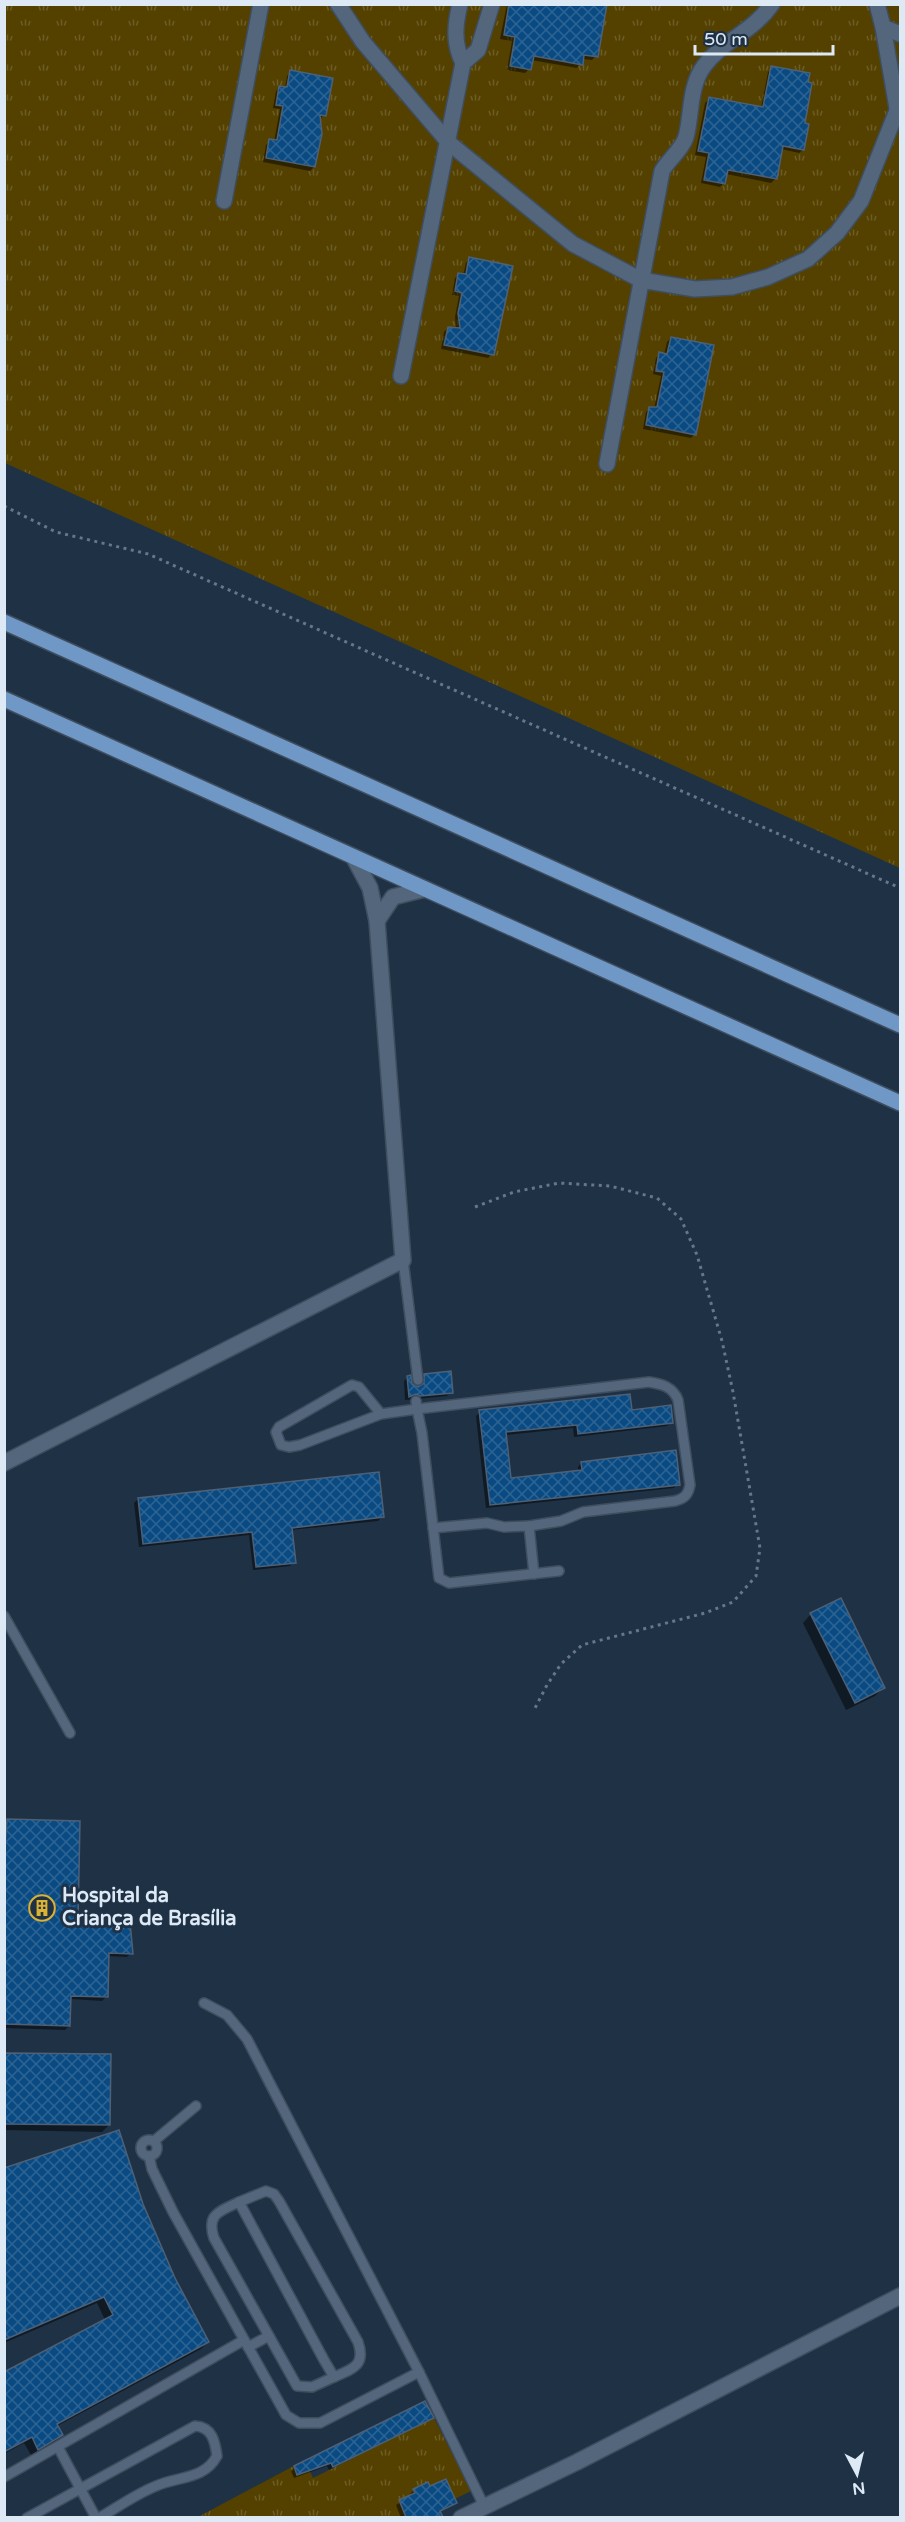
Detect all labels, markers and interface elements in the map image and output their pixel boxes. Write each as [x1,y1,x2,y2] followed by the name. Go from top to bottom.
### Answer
[695,18,833,56] scale bar
[704,28,748,50] text: 50 m
[62,1884,236,1931] place label: Hospital da Criança de Brasília
[27,1893,57,1923] building icon: Hospital da Criança de Brasília
[827,2444,887,2504] north arrow
[851,2477,866,2499] text: N

